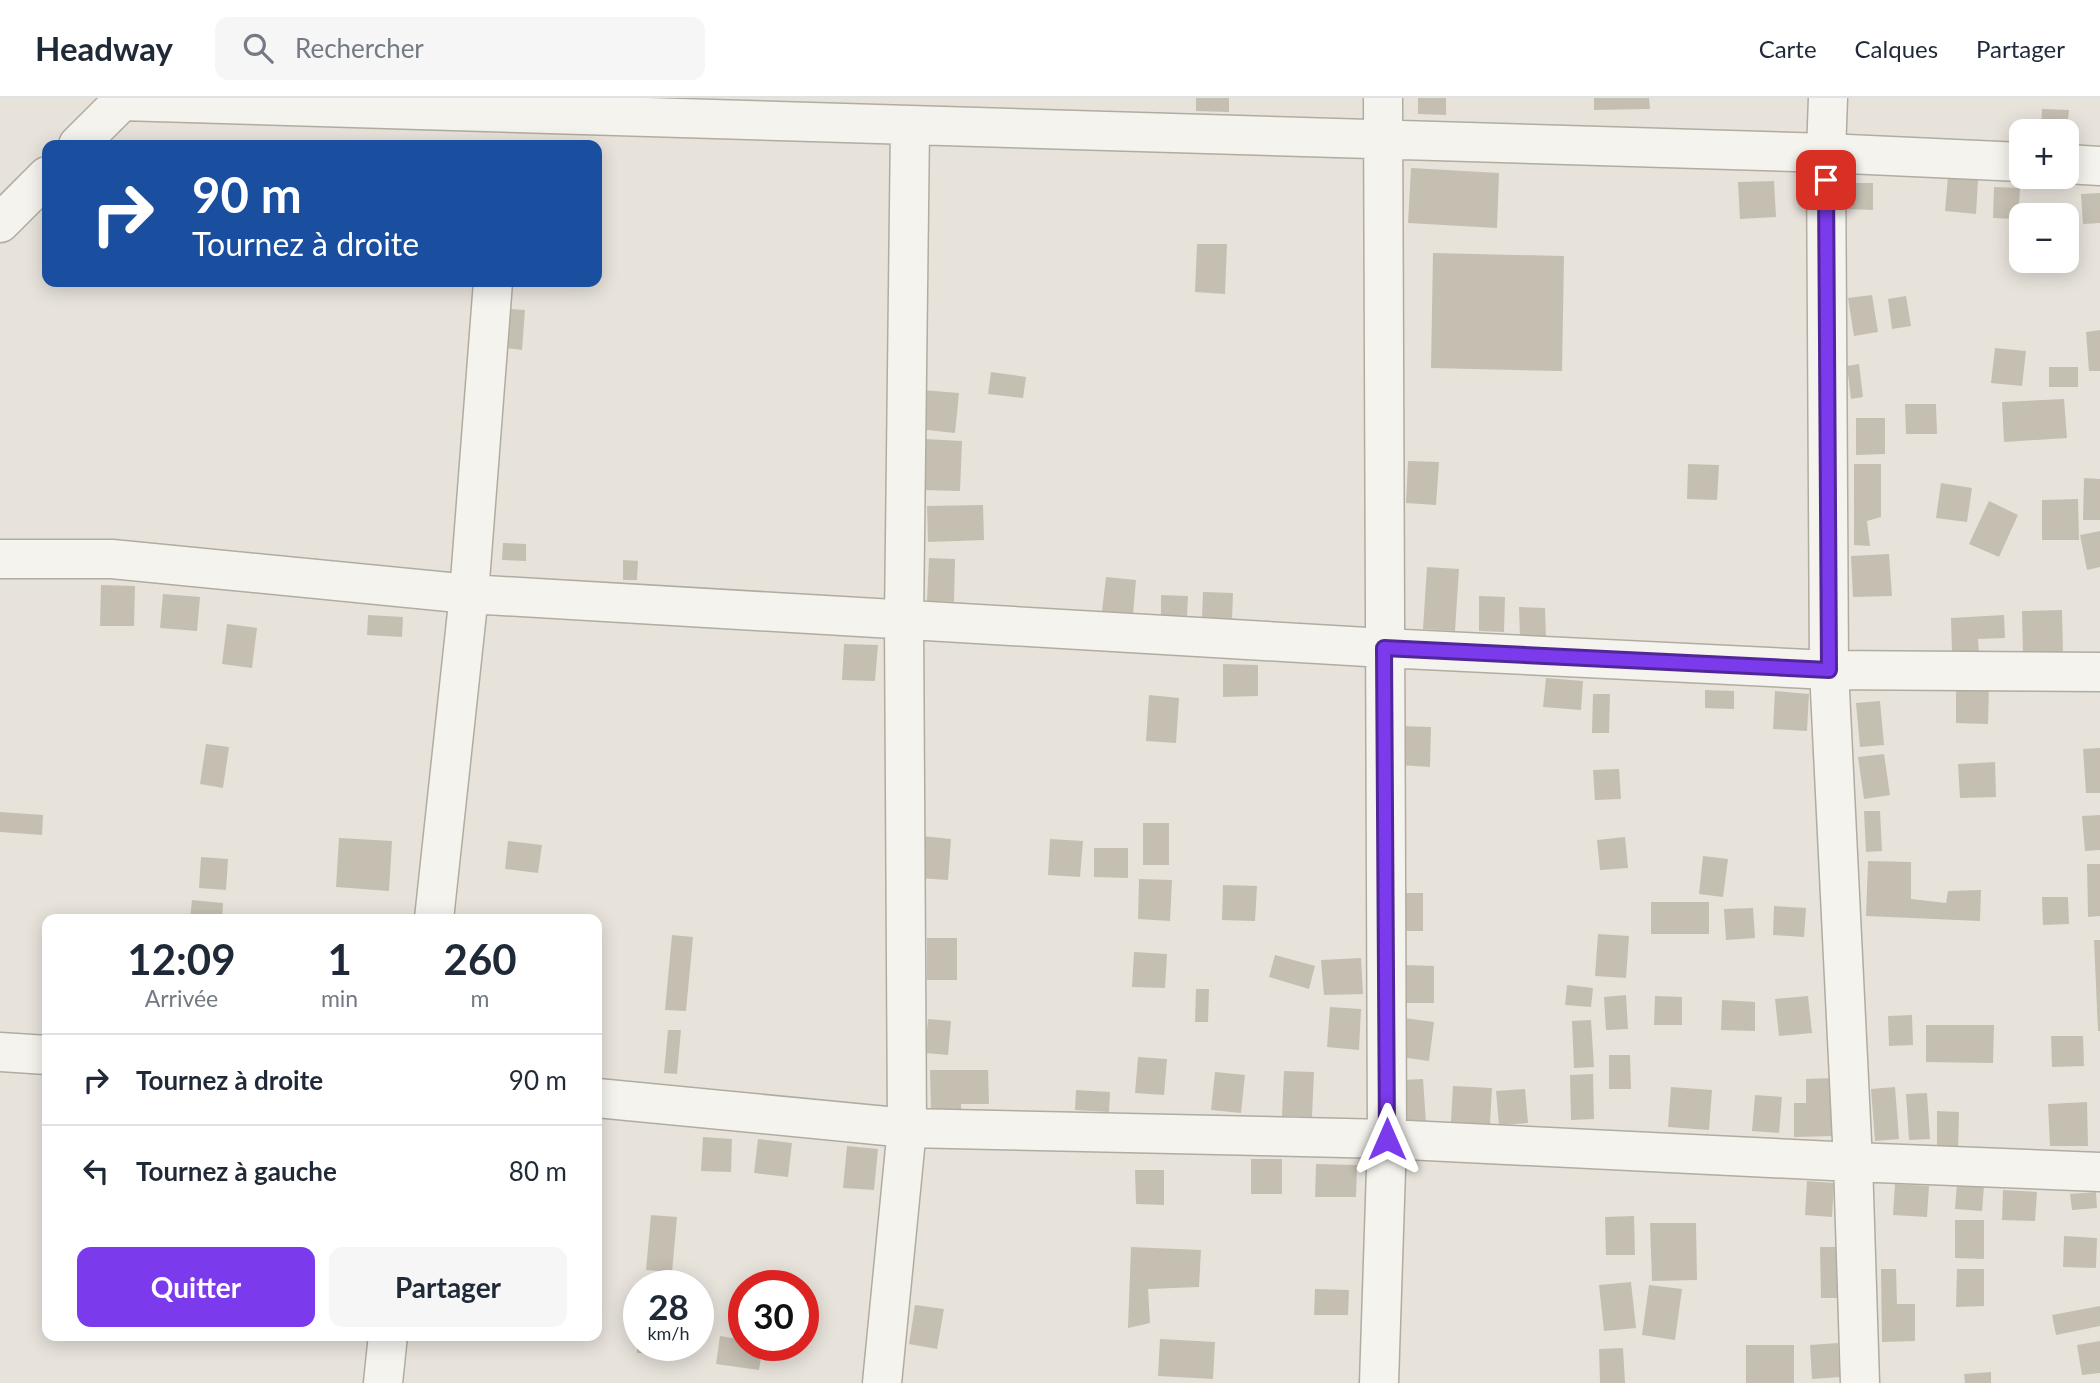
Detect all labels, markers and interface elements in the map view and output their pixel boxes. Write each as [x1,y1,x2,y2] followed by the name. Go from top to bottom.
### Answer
[215,17,705,80] search box
[35,28,173,68] text: Headway
[239,29,277,67] icon: search
[295,32,424,64] text: Rechercher
[1759,34,1817,63] text: Carte
[1855,34,1938,63] text: Calques
[1976,34,2065,63] text: Partager
[2009,119,2079,273] map controls
[2009,119,2079,189] button: +
[1796,150,1856,210] pin
[1807,161,1845,199] icon: arrive
[192,165,302,223] text: 90 m
[77,168,168,259] icon: right
[2009,203,2079,273] button: −
[192,224,419,263] text: Tournez à droite
[127,934,236,984] text: 12:09
[327,934,352,984] text: 1
[444,934,517,984] text: 260
[145,984,218,1012] text: Arrivée
[321,984,358,1012] text: min
[471,984,490,1012] text: m
[77,1061,115,1099] icon: right
[136,1064,323,1096] text: Tournez à droite
[509,1064,567,1096] text: 90 m
[1350,1102,1424,1176] position arrow
[77,1152,115,1190] icon: left
[136,1155,337,1187] text: Tournez à gauche
[509,1155,567,1187] text: 80 m
[77,1247,315,1327] button: Quitter
[329,1247,567,1327] button: Partager
[728,1270,819,1361] speed limit sign: 30
[648,1285,689,1327] text: 28
[647,1322,690,1344] text: km/h

